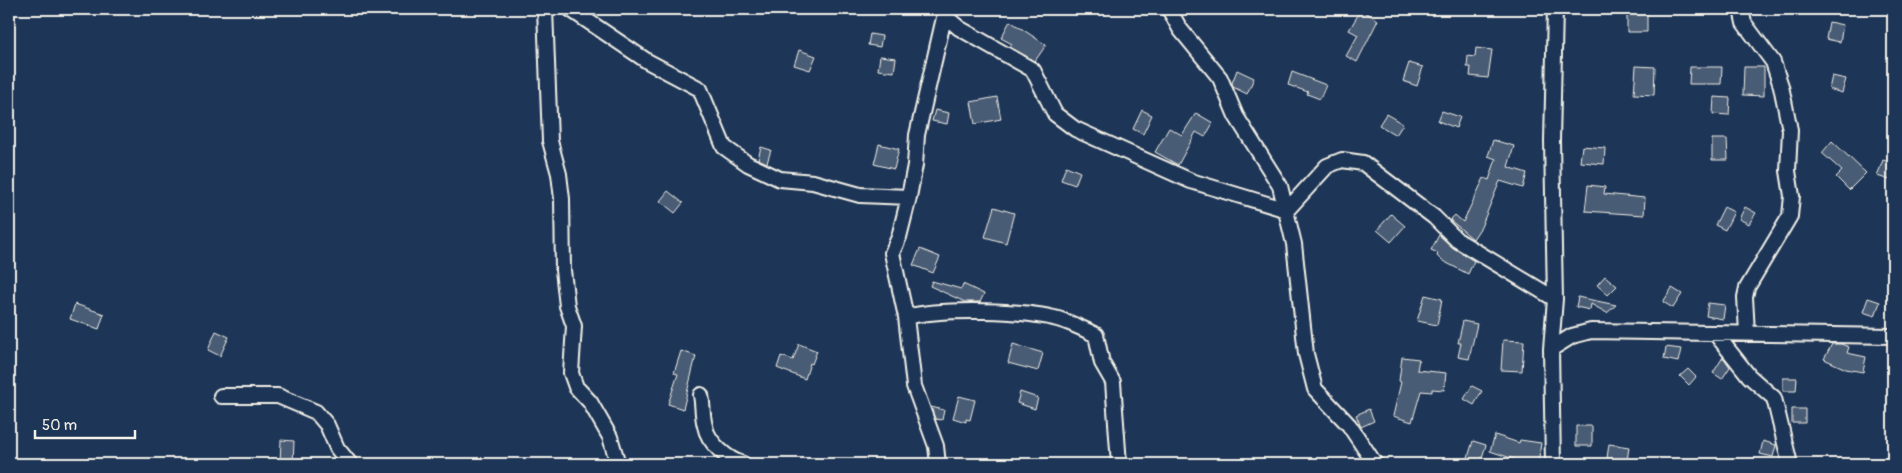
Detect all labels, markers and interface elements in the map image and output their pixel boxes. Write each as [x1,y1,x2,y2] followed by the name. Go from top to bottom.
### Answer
[35,408,135,440] scale bar
[42,416,77,435] text: 50 m

